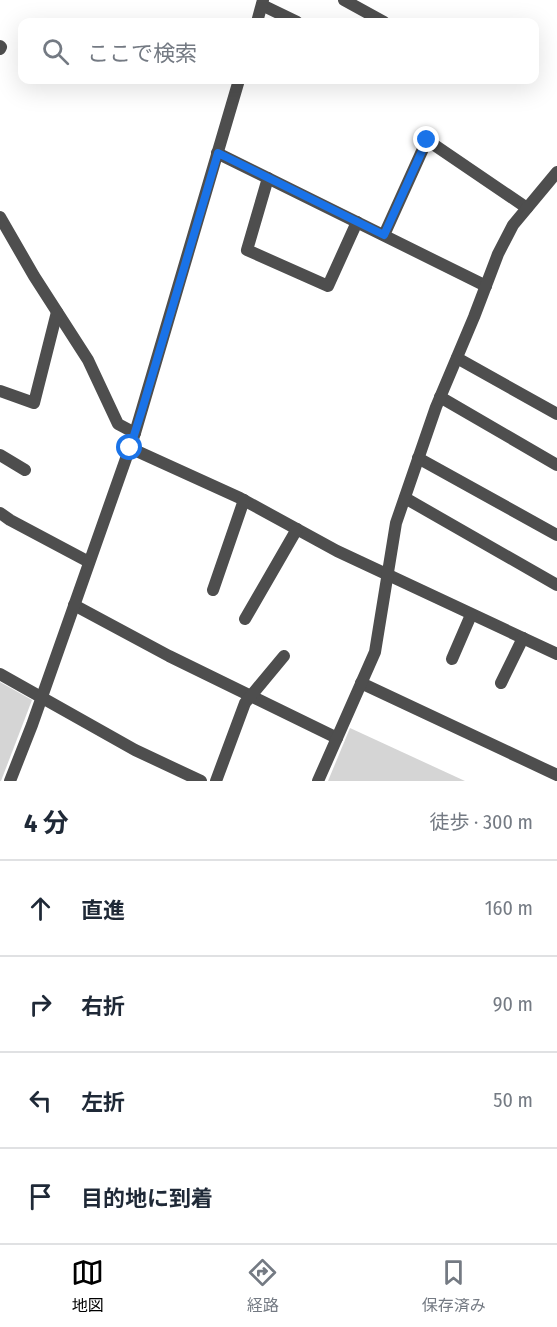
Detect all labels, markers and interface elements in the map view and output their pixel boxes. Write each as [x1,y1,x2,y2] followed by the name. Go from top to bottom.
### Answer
[18,18,539,84] search box
[39,35,72,68] icon: search
[87,40,197,67] text: ここで検索
[413,126,439,152] route end
[116,434,142,460] route start
[24,808,69,839] text: 4 分
[429,810,533,834] text: 徒歩 · 300 m
[24,892,57,925] icon: ahead
[485,896,533,920] text: 160 m
[81,897,125,924] text: 直進
[24,988,57,1021] icon: right
[493,992,533,1016] text: 90 m
[81,993,125,1020] text: 右折
[24,1084,57,1117] icon: left
[493,1088,533,1112] text: 50 m
[81,1089,125,1116] text: 左折
[24,1180,57,1213] icon: arrive
[81,1185,213,1212] text: 目的地に到着
[71,1256,104,1316] tab: 地図
[246,1256,279,1316] tab: 経路
[422,1256,486,1316] tab: 保存済み

